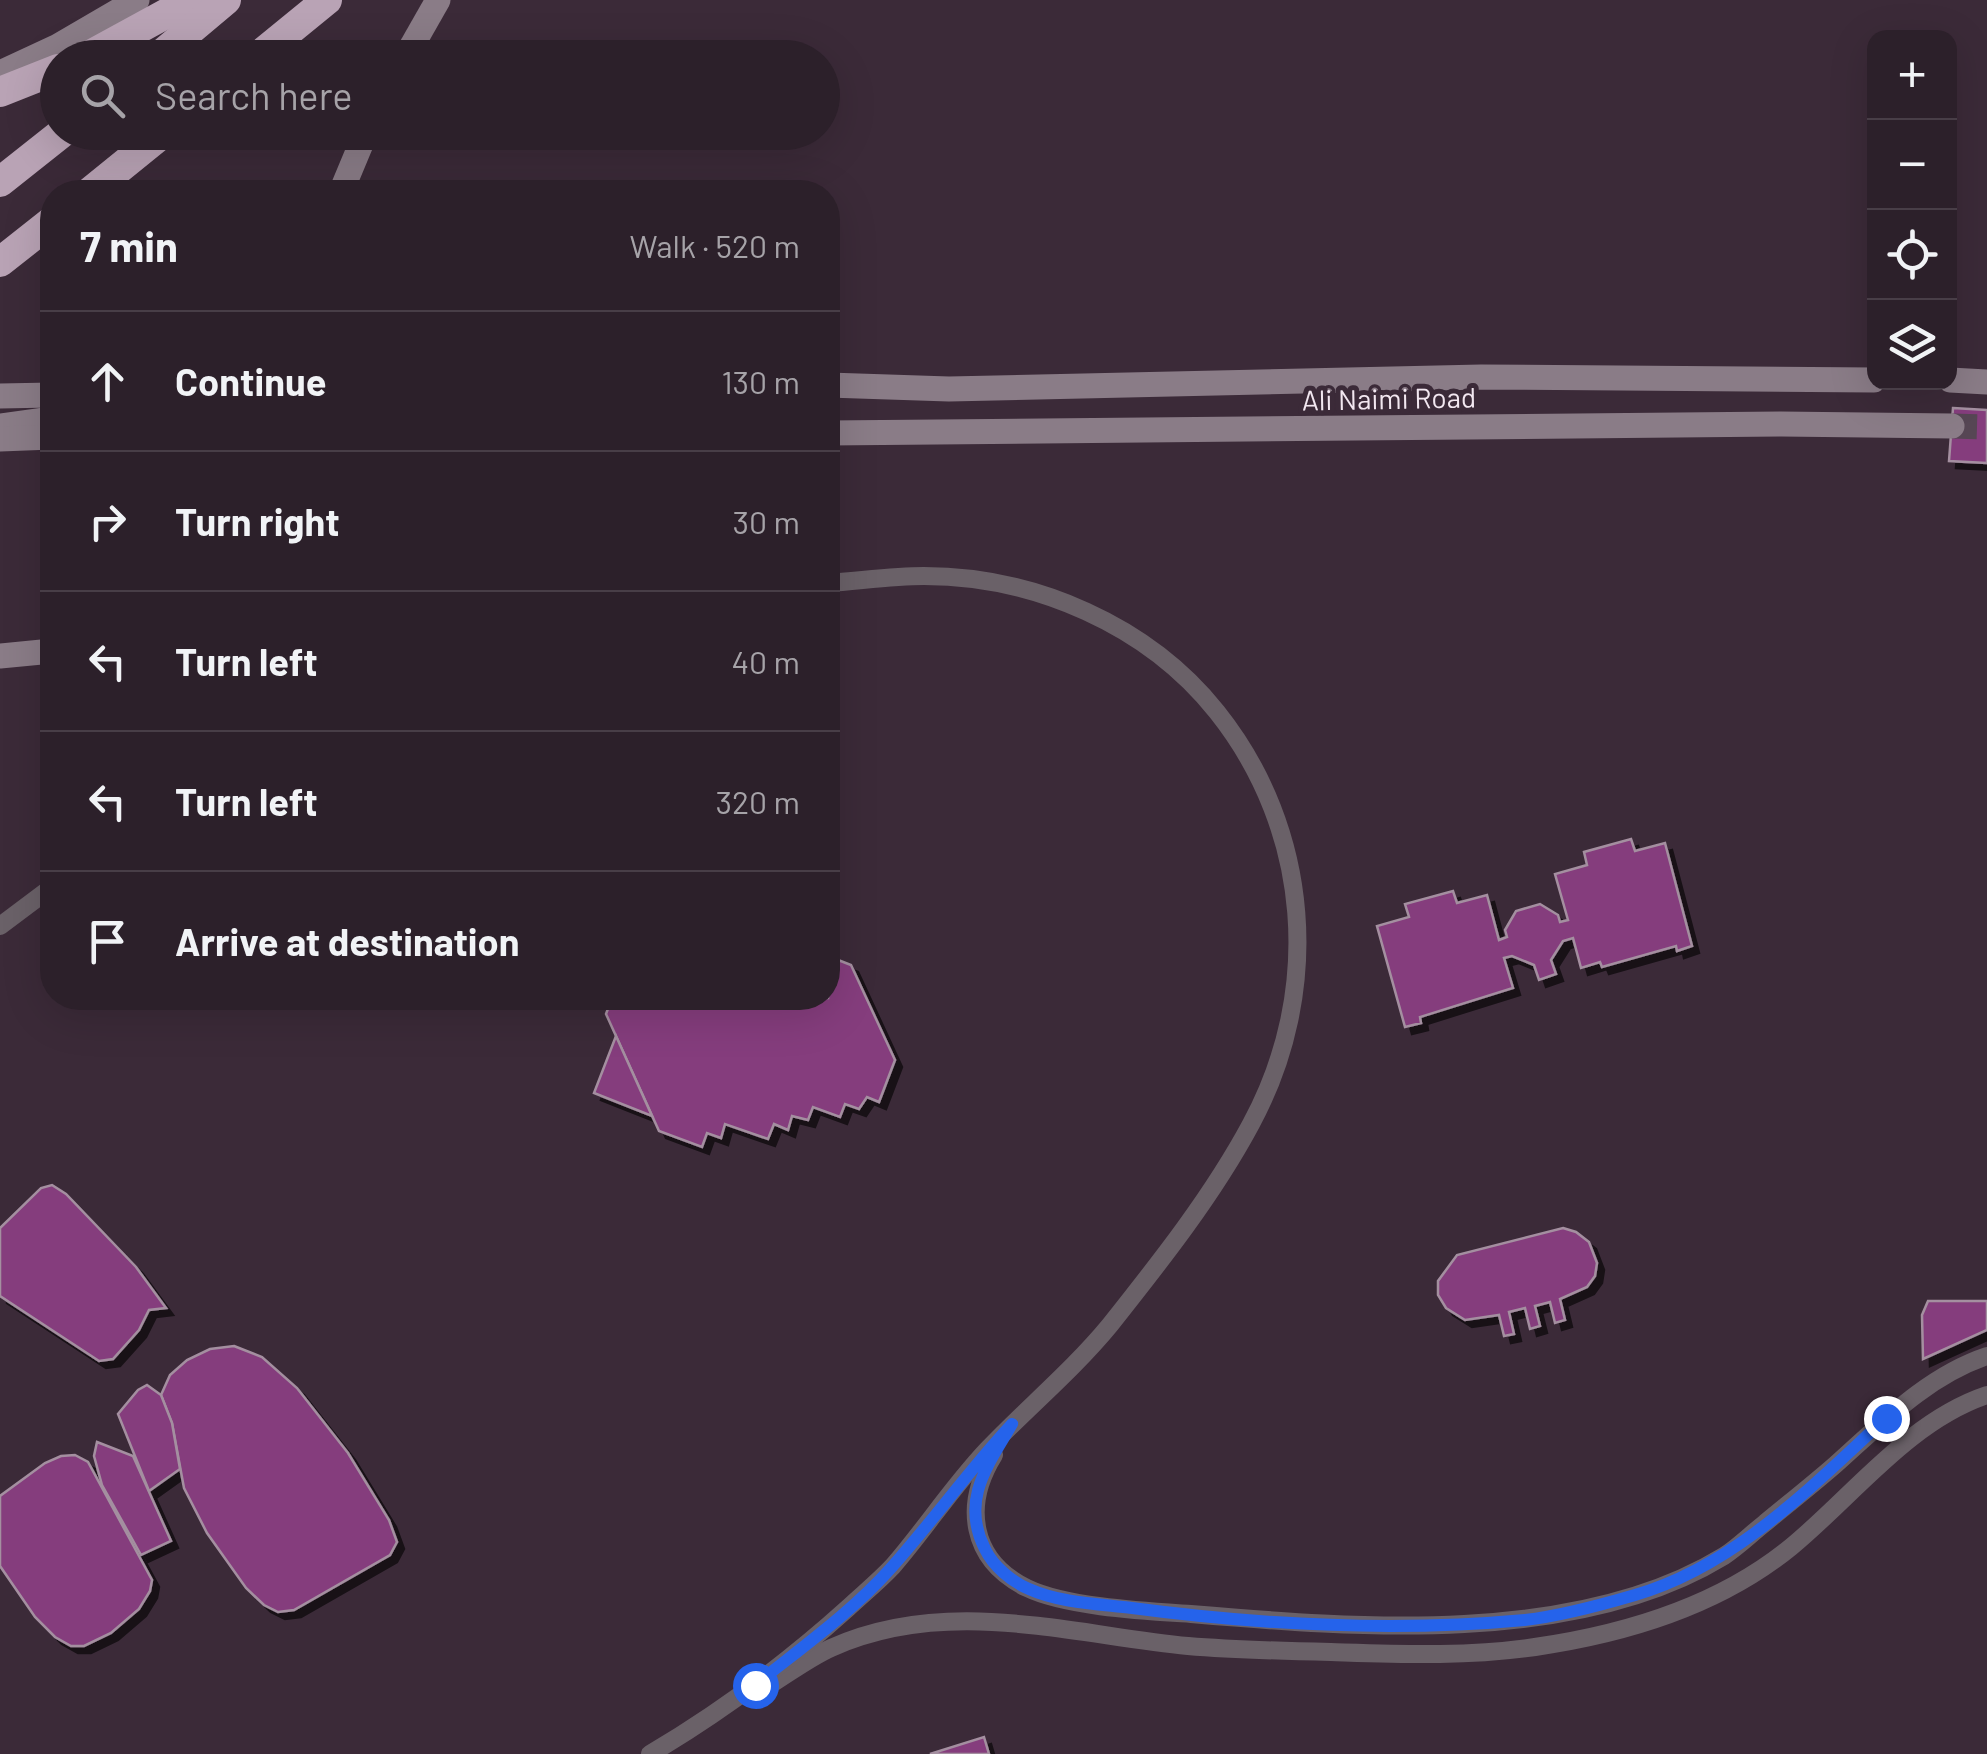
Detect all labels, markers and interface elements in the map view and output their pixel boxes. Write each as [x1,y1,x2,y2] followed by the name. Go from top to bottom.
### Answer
[1867,30,1957,390] map controls
[1867,30,1957,120] button: +
[40,40,840,150] search box
[75,68,130,123] icon: search
[155,72,353,118] text: Search here
[1867,120,1957,210] button: −
[1867,210,1957,300] button: locate
[80,220,178,270] text: 7 min
[630,226,800,264] text: Walk · 520 m
[1867,300,1957,390] button: layers
[80,354,135,409] icon: ahead
[175,358,326,404] text: Continue
[721,362,800,400] text: 130 m
[1302,379,1476,417] street label: Ali Naimi Road
[80,494,135,549] icon: right
[175,498,340,544] text: Turn right
[733,502,800,540] text: 30 m
[80,634,135,689] icon: left
[175,638,318,684] text: Turn left
[731,642,800,680] text: 40 m
[80,774,135,829] icon: left
[175,778,318,824] text: Turn left
[715,782,800,820] text: 320 m
[80,914,135,969] icon: arrive
[175,918,520,964] text: Arrive at destination
[1864,1396,1910,1442] route end
[733,1663,779,1709] route start

